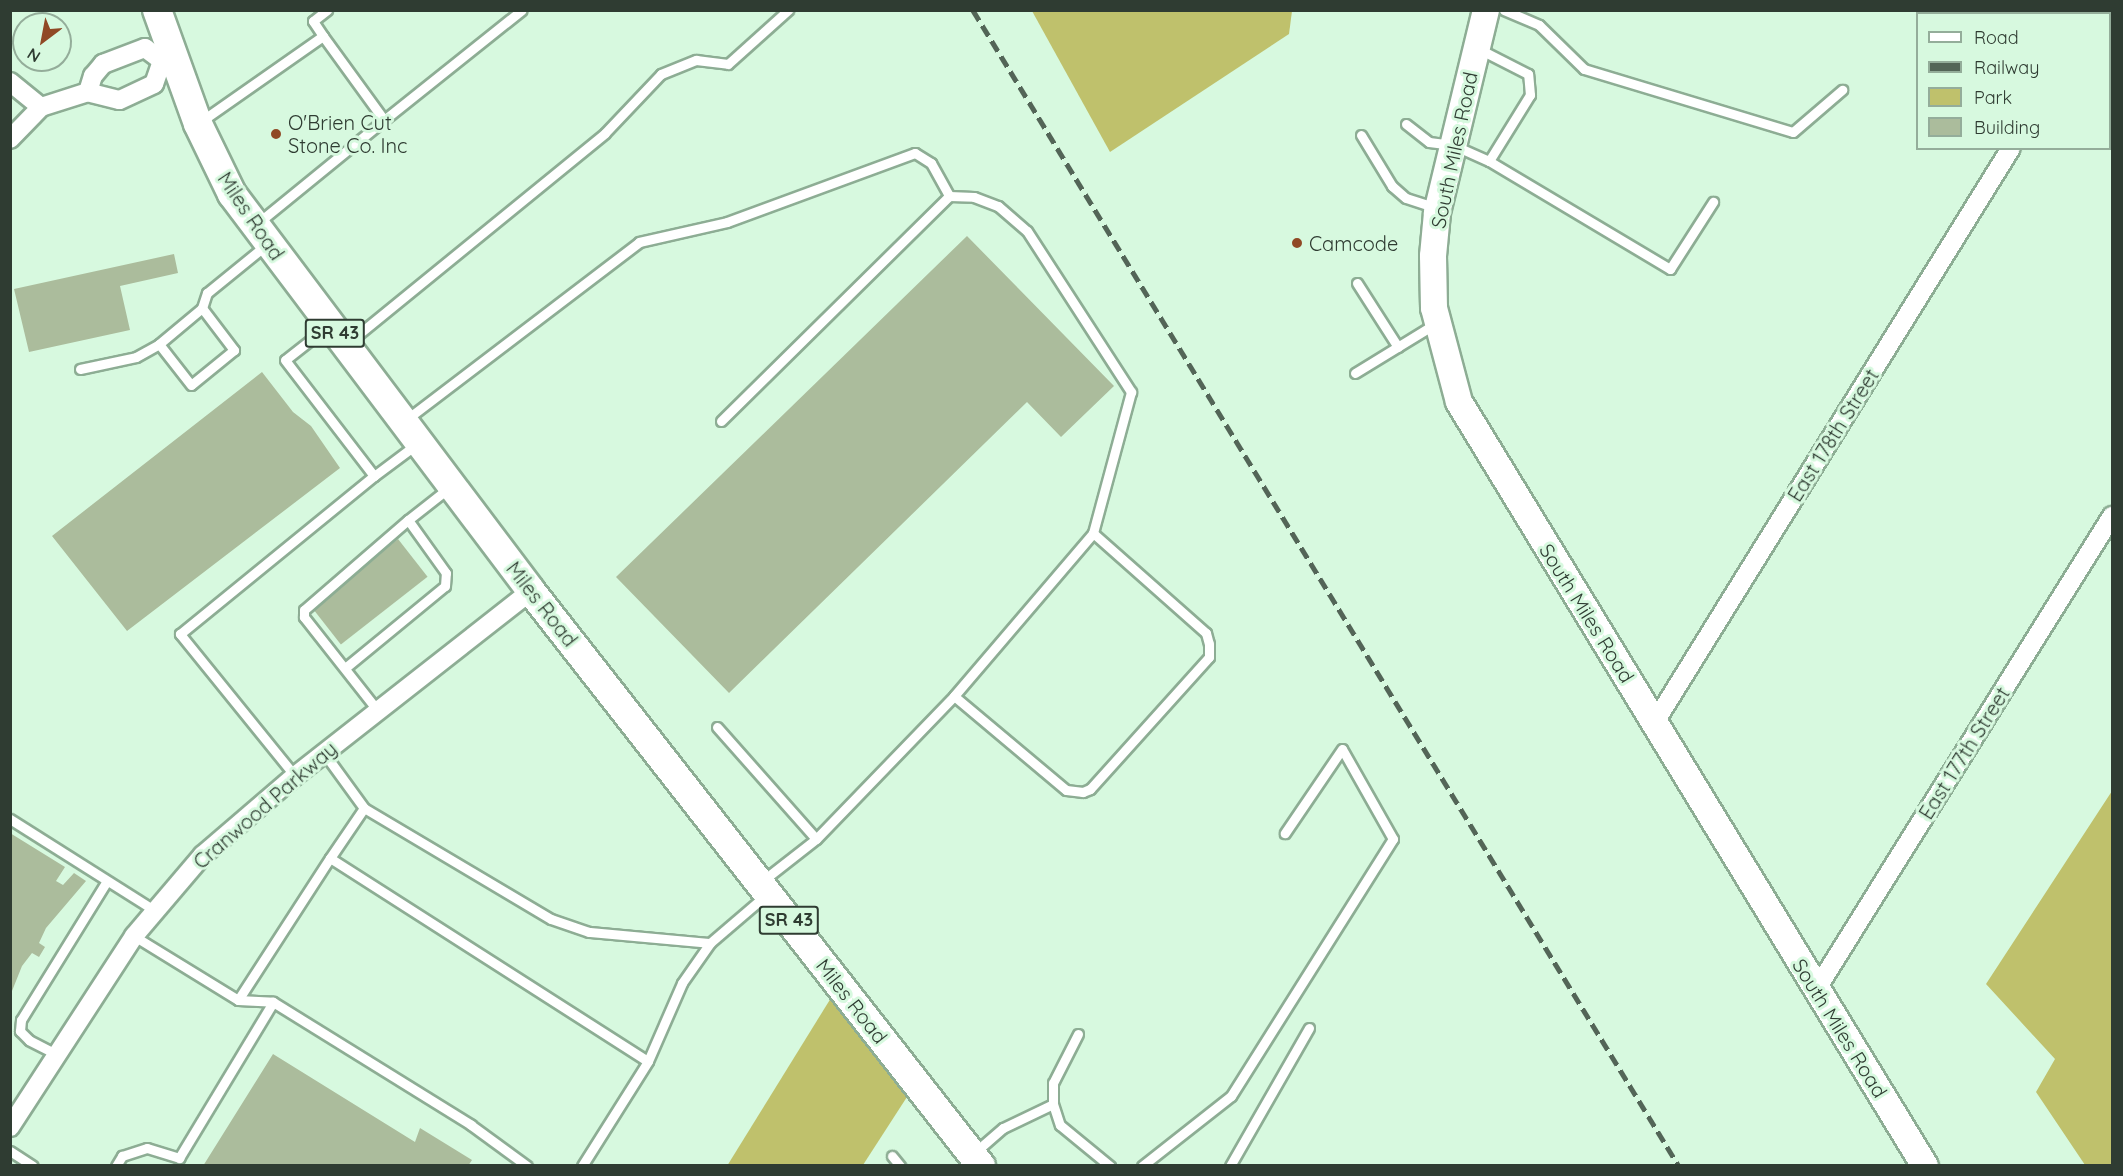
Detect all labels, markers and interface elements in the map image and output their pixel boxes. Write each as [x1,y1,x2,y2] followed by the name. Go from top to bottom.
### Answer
[12,12,72,72] north arrow
[1916,12,2111,150] legend
[1974,26,2019,49] text: Road
[23,44,44,67] text: N
[1974,56,2040,79] text: Railway
[1426,70,1482,230] street label: South Miles Road
[1974,86,2012,109] text: Park
[288,110,407,157] place label: O'Brien Cut Stone Co. Inc
[1974,116,2040,139] text: Building
[269,127,283,141] marker: O'Brien Cut Stone Co. Inc
[213,167,289,265] street label: Miles Road
[1309,231,1398,255] place label: Camcode
[1290,236,1304,250] marker: Camcode
[304,318,366,348] road number: SR 43
[1783,364,1883,506] street label: East 178th Street
[1535,539,1639,687] street label: South Miles Road
[501,557,583,651] street label: Miles Road
[1914,682,2014,824] street label: East 177th Street
[188,736,342,874] street label: Cranwood Parkway
[758,905,820,935] road number: SR 43
[811,954,893,1048] street label: Miles Road
[1788,954,1892,1102] street label: South Miles Road

